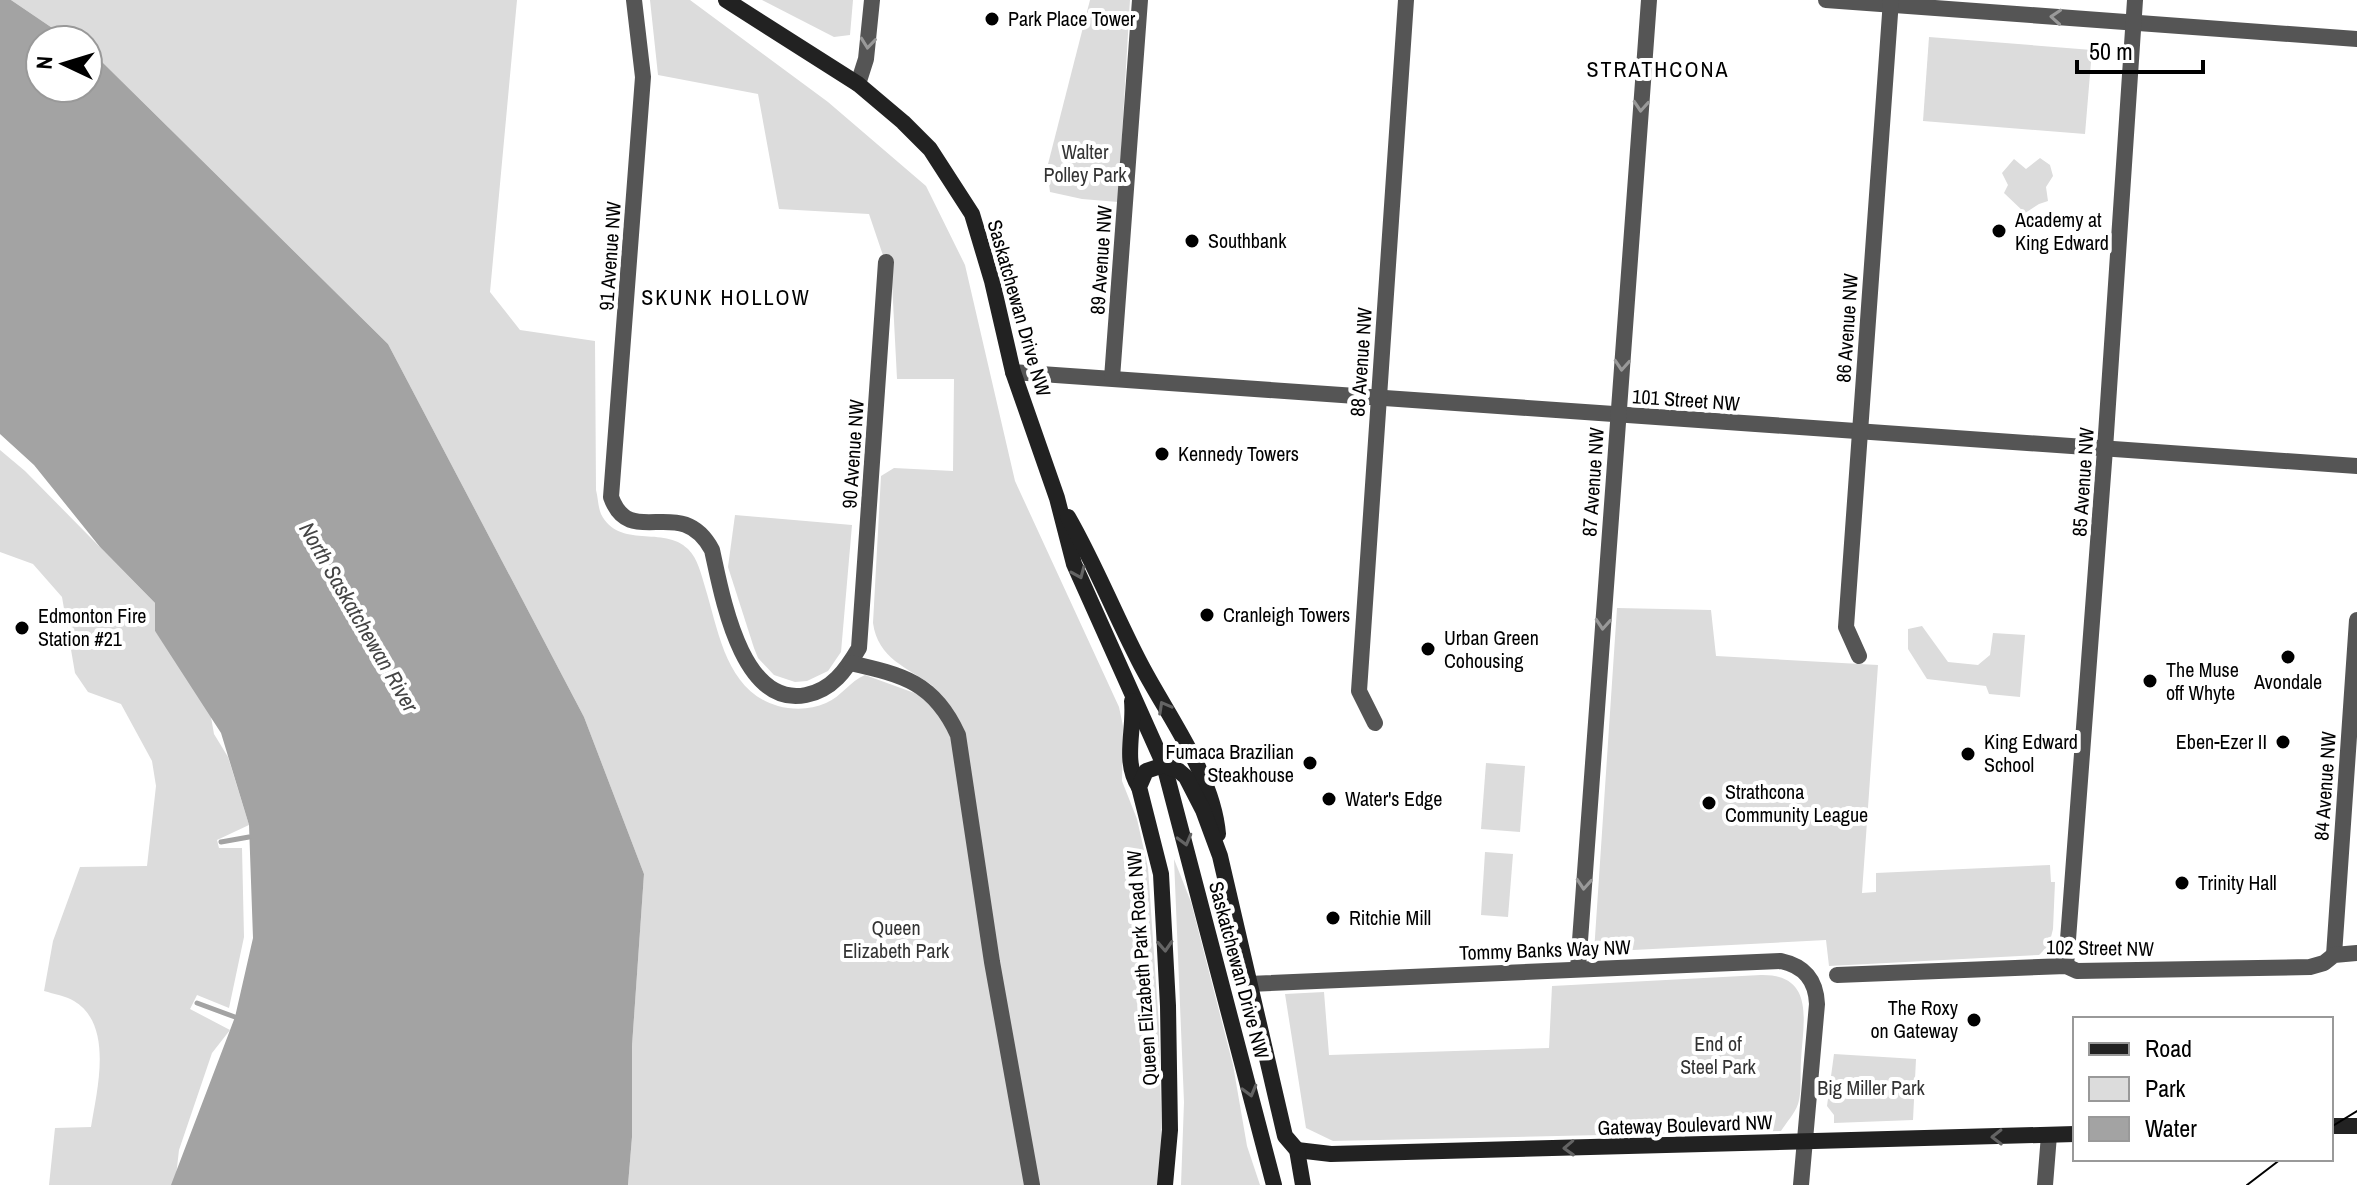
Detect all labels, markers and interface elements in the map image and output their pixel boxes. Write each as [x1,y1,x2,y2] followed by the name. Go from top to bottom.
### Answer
[1008,5,1136,32] place label: Park Place Tower
[2049,9,2062,26] one-way arrow
[983,10,1001,28] marker: Park Place Tower
[24,24,104,104] north arrow
[2077,24,2203,74] scale bar
[2089,35,2133,67] text: 50 m
[860,37,877,50] one-way arrow
[1587,54,1729,84] district label: STRATHCONA
[29,55,59,70] text: N
[1633,100,1650,113] one-way arrow
[1044,138,1127,188] park label: Walter Polley Park
[592,200,627,311] street label: 91 Avenue NW
[1083,204,1118,315] street label: 89 Avenue NW
[2014,206,2109,256] place label: Academy at King Edward
[981,217,1058,400] street label: Saskatchewan Drive NW
[1990,222,2008,240] marker: Academy at King Edward
[1208,227,1287,254] place label: Southbank
[1183,232,1201,250] marker: Southbank
[1829,272,1864,383] street label: 86 Avenue NW
[641,282,811,312] district label: SKUNK HOLLOW
[1343,306,1378,417] street label: 88 Avenue NW
[1614,359,1631,372] one-way arrow
[1631,382,1741,417] street label: 101 Street NW
[835,398,870,509] street label: 90 Avenue NW
[1575,426,1610,537] street label: 87 Avenue NW
[2065,426,2100,537] street label: 85 Avenue NW
[1178,440,1299,467] place label: Kennedy Towers
[1153,445,1171,463] marker: Kennedy Towers
[292,517,426,718] water label: North Saskatchewan River
[1069,565,1085,579] one-way arrow
[1223,601,1350,628] place label: Cranleigh Towers
[38,602,146,652] place label: Edmonton Fire Station #21
[1198,606,1216,624] marker: Cranleigh Towers
[1595,618,1612,631] one-way arrow
[13,619,31,637] marker: Edmonton Fire Station #21
[1444,624,1539,674] place label: Urban Green Cohousing
[1419,640,1437,658] marker: Urban Green Cohousing
[2279,648,2297,666] marker: Avondale
[2166,656,2239,706] place label: The Muse off Whyte
[2253,668,2322,695] place label: Avondale
[2141,672,2159,690] marker: The Muse off Whyte
[1159,701,1174,715] one-way arrow
[1984,728,2078,778] place label: King Edward School
[2176,728,2267,755] place label: Eben-Ezer II
[2307,730,2342,841] street label: 84 Avenue NW
[2274,733,2292,751] marker: Eben-Ezer II
[1165,738,1294,788] place label: Fumaca Brazilian Steakhouse
[1959,745,1977,763] marker: King Edward School
[1301,754,1319,772] marker: Fumaca Brazilian Steakhouse
[1725,778,1868,828] place label: Strathcona Community League
[1345,785,1442,812] place label: Water's Edge
[1320,790,1338,808] marker: Water's Edge
[1700,794,1718,812] marker: Strathcona Community League
[1175,832,1192,846] one-way arrow
[1120,849,1163,1087] street label: Queen Elizabeth Park Road NW
[2198,869,2277,896] place label: Trinity Hall
[2173,874,2191,892] marker: Trinity Hall
[1203,878,1276,1062] street label: Saskatchewan Drive NW
[1576,878,1593,891] one-way arrow
[1349,904,1431,931] place label: Ritchie Mill
[1324,909,1342,927] marker: Ritchie Mill
[843,914,950,964] park label: Queen Elizabeth Park
[1459,933,1632,966] street label: Tommy Banks Way NW
[2046,933,2155,962] street label: 102 Street NW
[1156,940,1173,953] one-way arrow
[1870,994,1959,1044] place label: The Roxy on Gateway
[1965,1011,1983,1029] marker: The Roxy on Gateway
[2073,1017,2333,1161] legend
[1680,1030,1757,1080] park label: End of Steel Park
[2145,1032,2192,1064] text: Road
[2145,1072,2186,1104] text: Park
[1817,1074,1926,1101] park label: Big Miller Park
[1241,1084,1258,1098] one-way arrow
[1597,1108,1773,1141] street label: Gateway Boulevard NW
[2145,1112,2197,1144] text: Water
[1990,1128,2003,1145] one-way arrow
[1562,1139,1575,1156] one-way arrow

